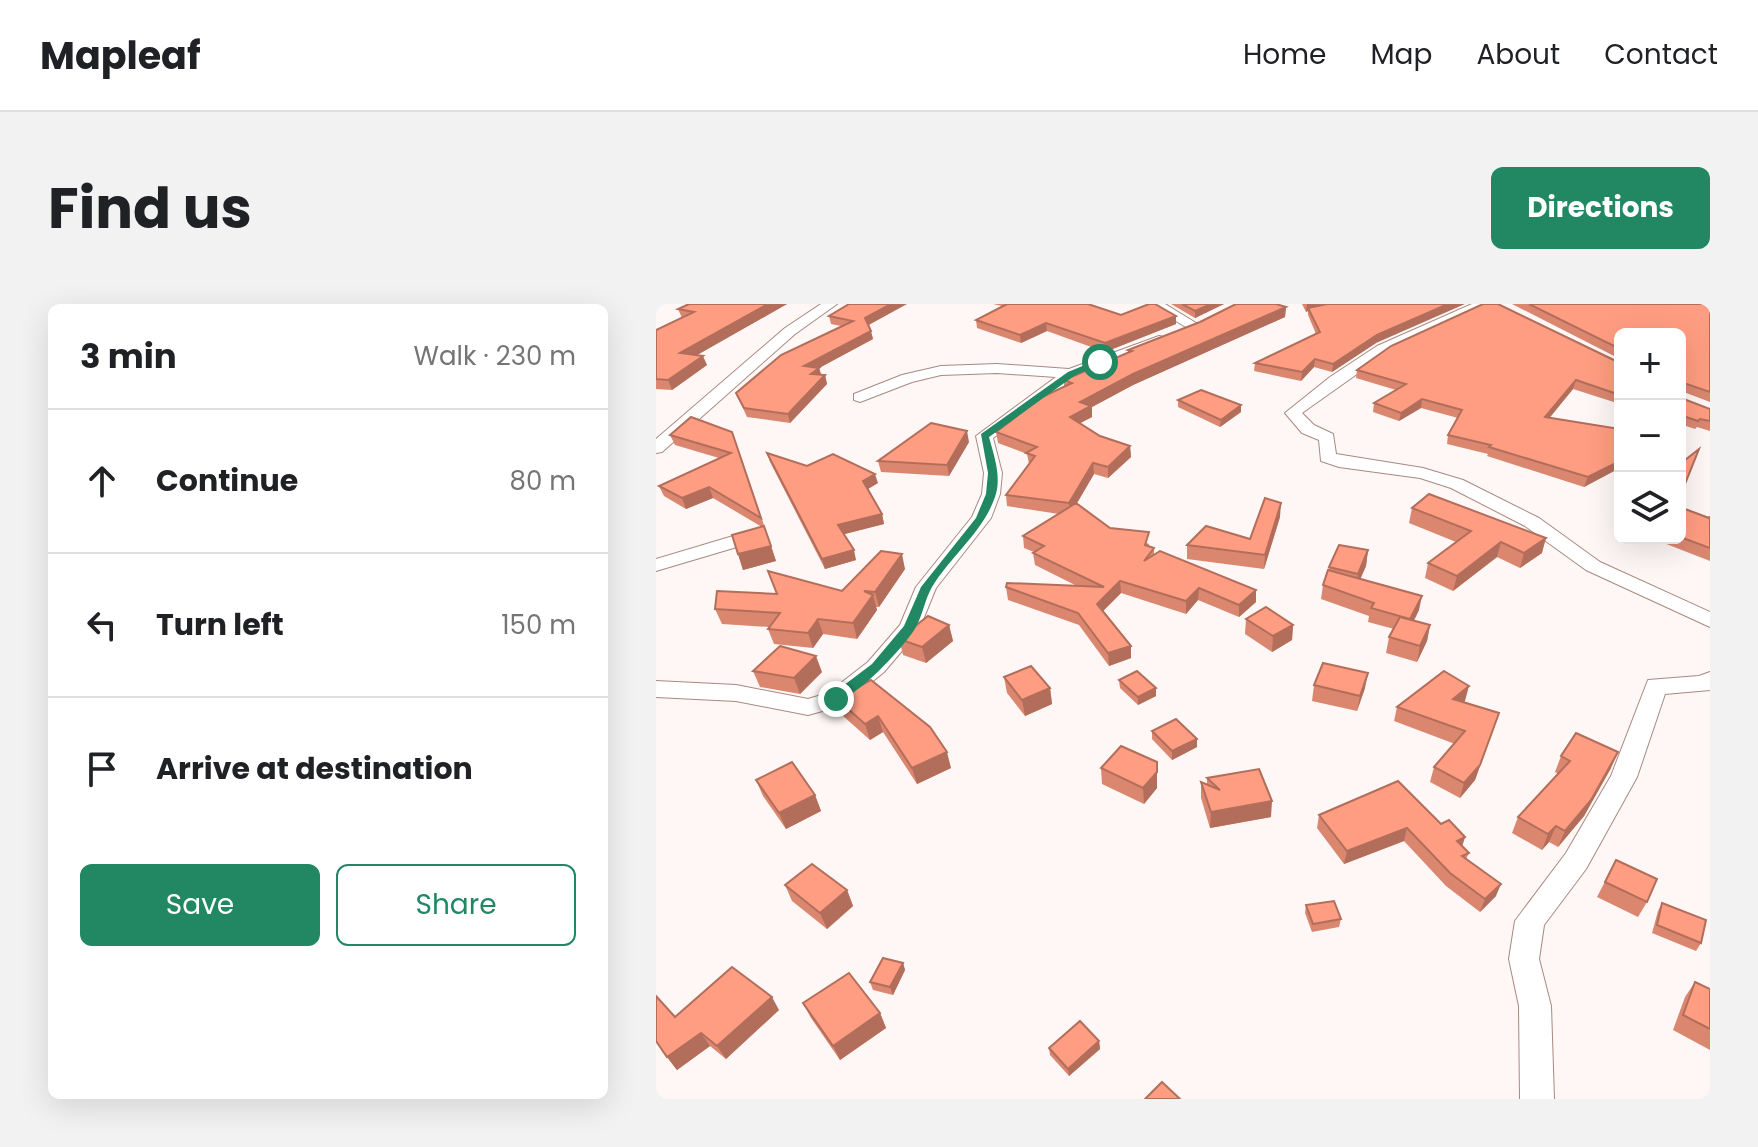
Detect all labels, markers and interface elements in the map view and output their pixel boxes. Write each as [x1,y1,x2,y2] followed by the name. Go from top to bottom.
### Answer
[40,29,201,82] text: Mapleaf
[1243,35,1326,74] text: Home
[1370,35,1432,74] text: Map
[1476,35,1560,74] text: About
[1604,35,1718,74] text: Contact
[1491,167,1710,249] button: Directions
[48,169,252,248] text: Find us
[1614,328,1686,544] map controls
[1614,328,1686,400] button: +
[80,332,177,380] text: 3 min
[414,338,576,374] text: Walk · 230 m
[1082,344,1118,380] route start
[1614,400,1686,472] button: −
[80,459,124,503] icon: ahead
[156,459,298,502] text: Continue
[510,463,576,499] text: 80 m
[1614,472,1686,544] button: layers
[80,603,124,647] icon: left
[156,603,284,646] text: Turn left
[501,607,576,643] text: 150 m
[818,681,854,717] route end
[80,747,124,791] icon: arrive
[156,747,473,790] text: Arrive at destination
[80,864,320,946] button: Save
[336,864,576,946] button: Share

